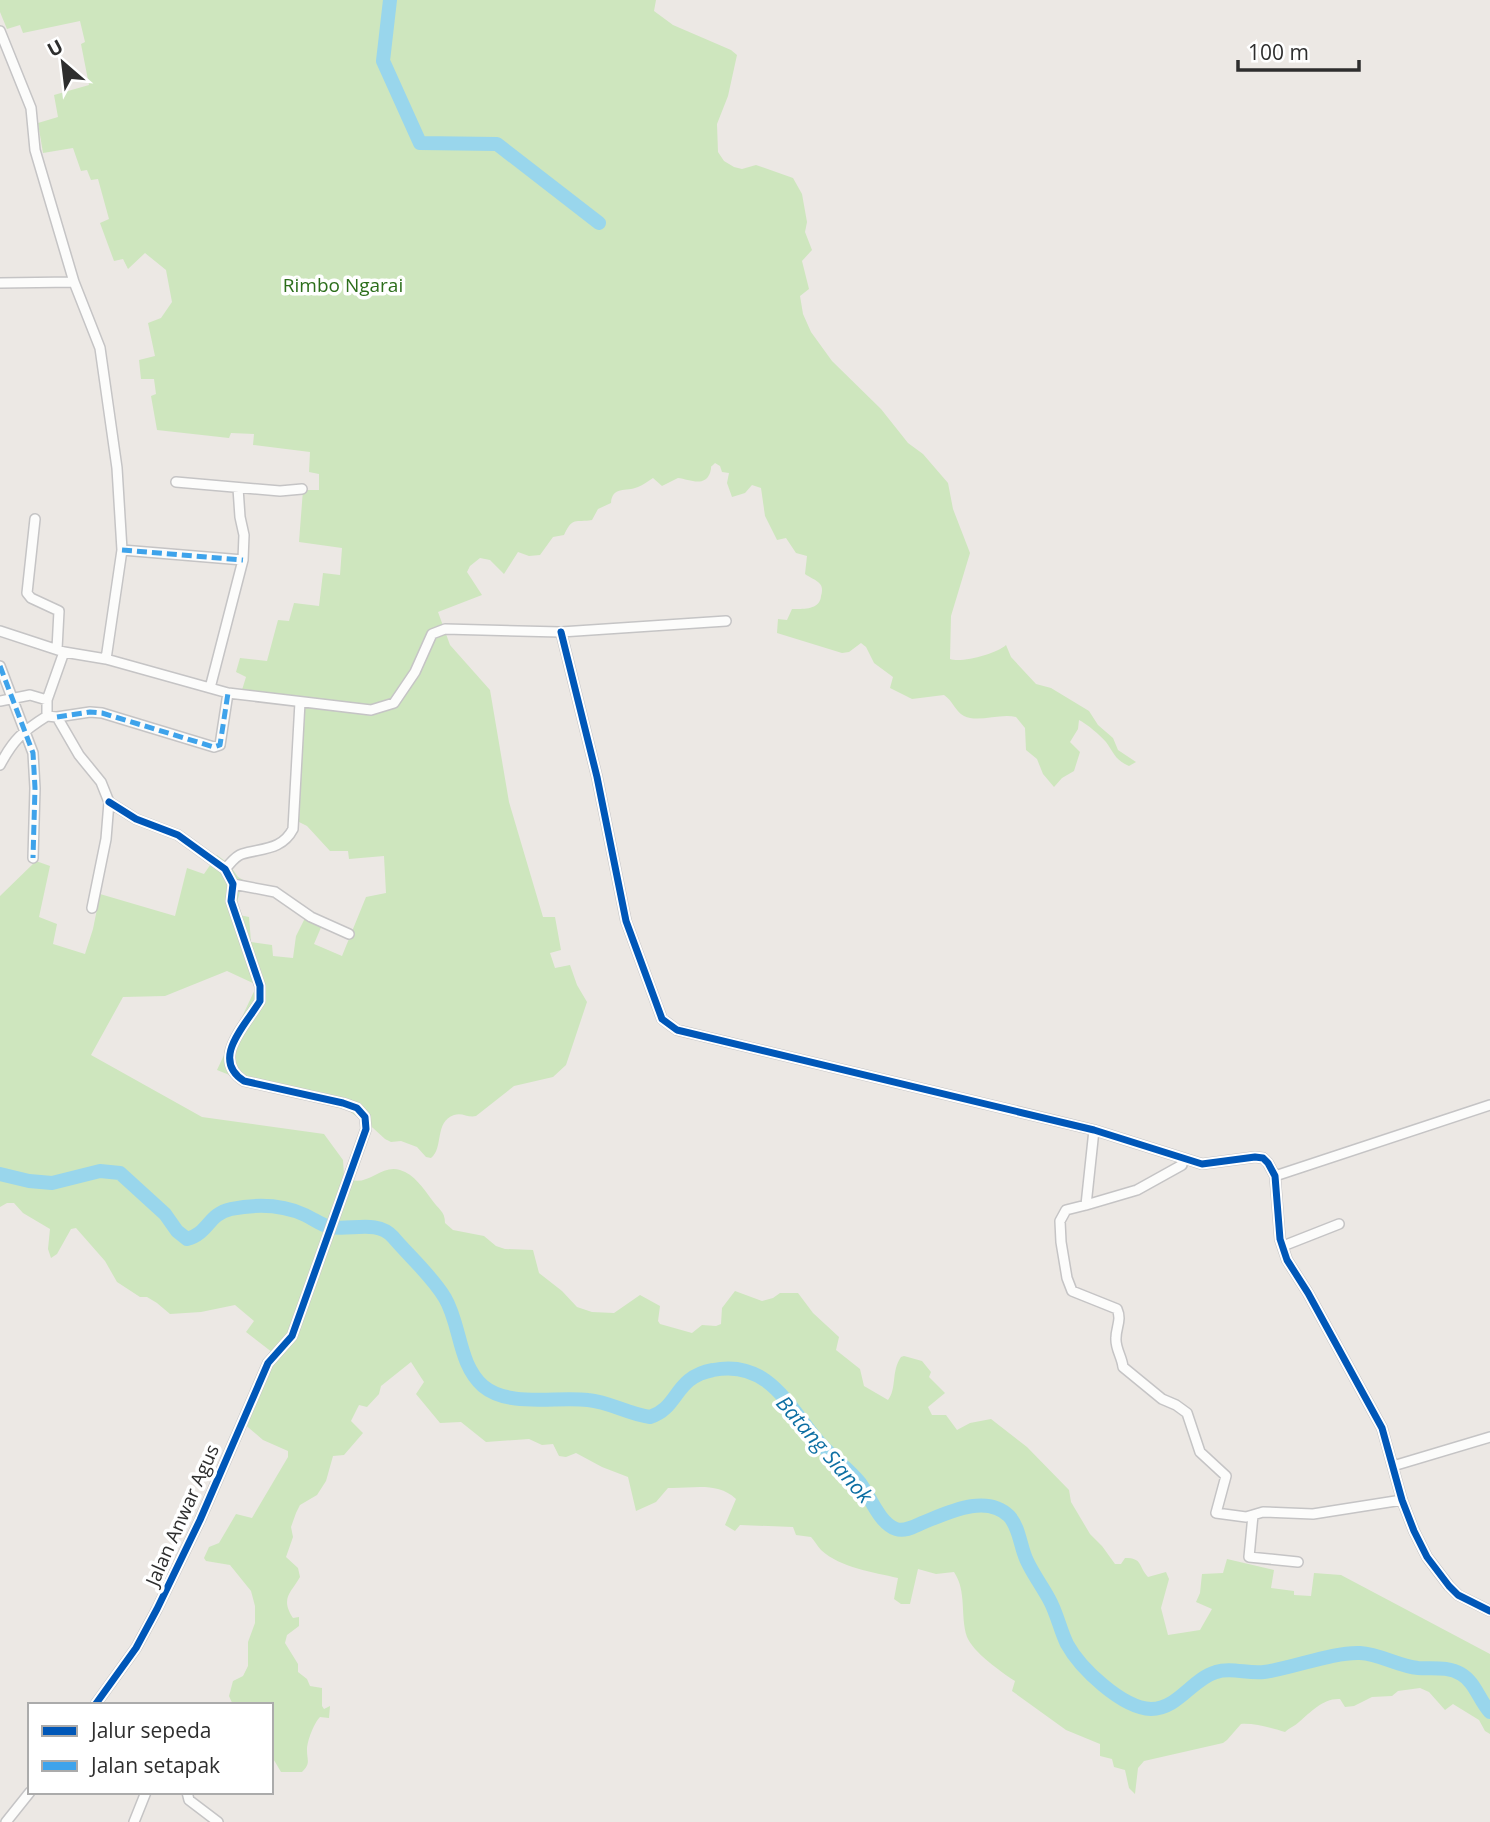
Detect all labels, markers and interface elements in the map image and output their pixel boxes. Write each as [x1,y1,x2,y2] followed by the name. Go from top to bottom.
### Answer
[28,28,98,98] north arrow
[1238,28,1359,72] scale bar
[43,33,67,63] text: U
[1248,38,1309,66] text: 100 m
[283,272,403,298] park label: Rimbo Ngarai
[771,1389,880,1509] water label: Batang Sianok
[138,1440,225,1592] street label: Jalan Anwar Agus
[28,1703,273,1794] legend
[89,1716,211,1744] text: Jalur sepeda
[89,1751,220,1779] text: Jalan setapak

